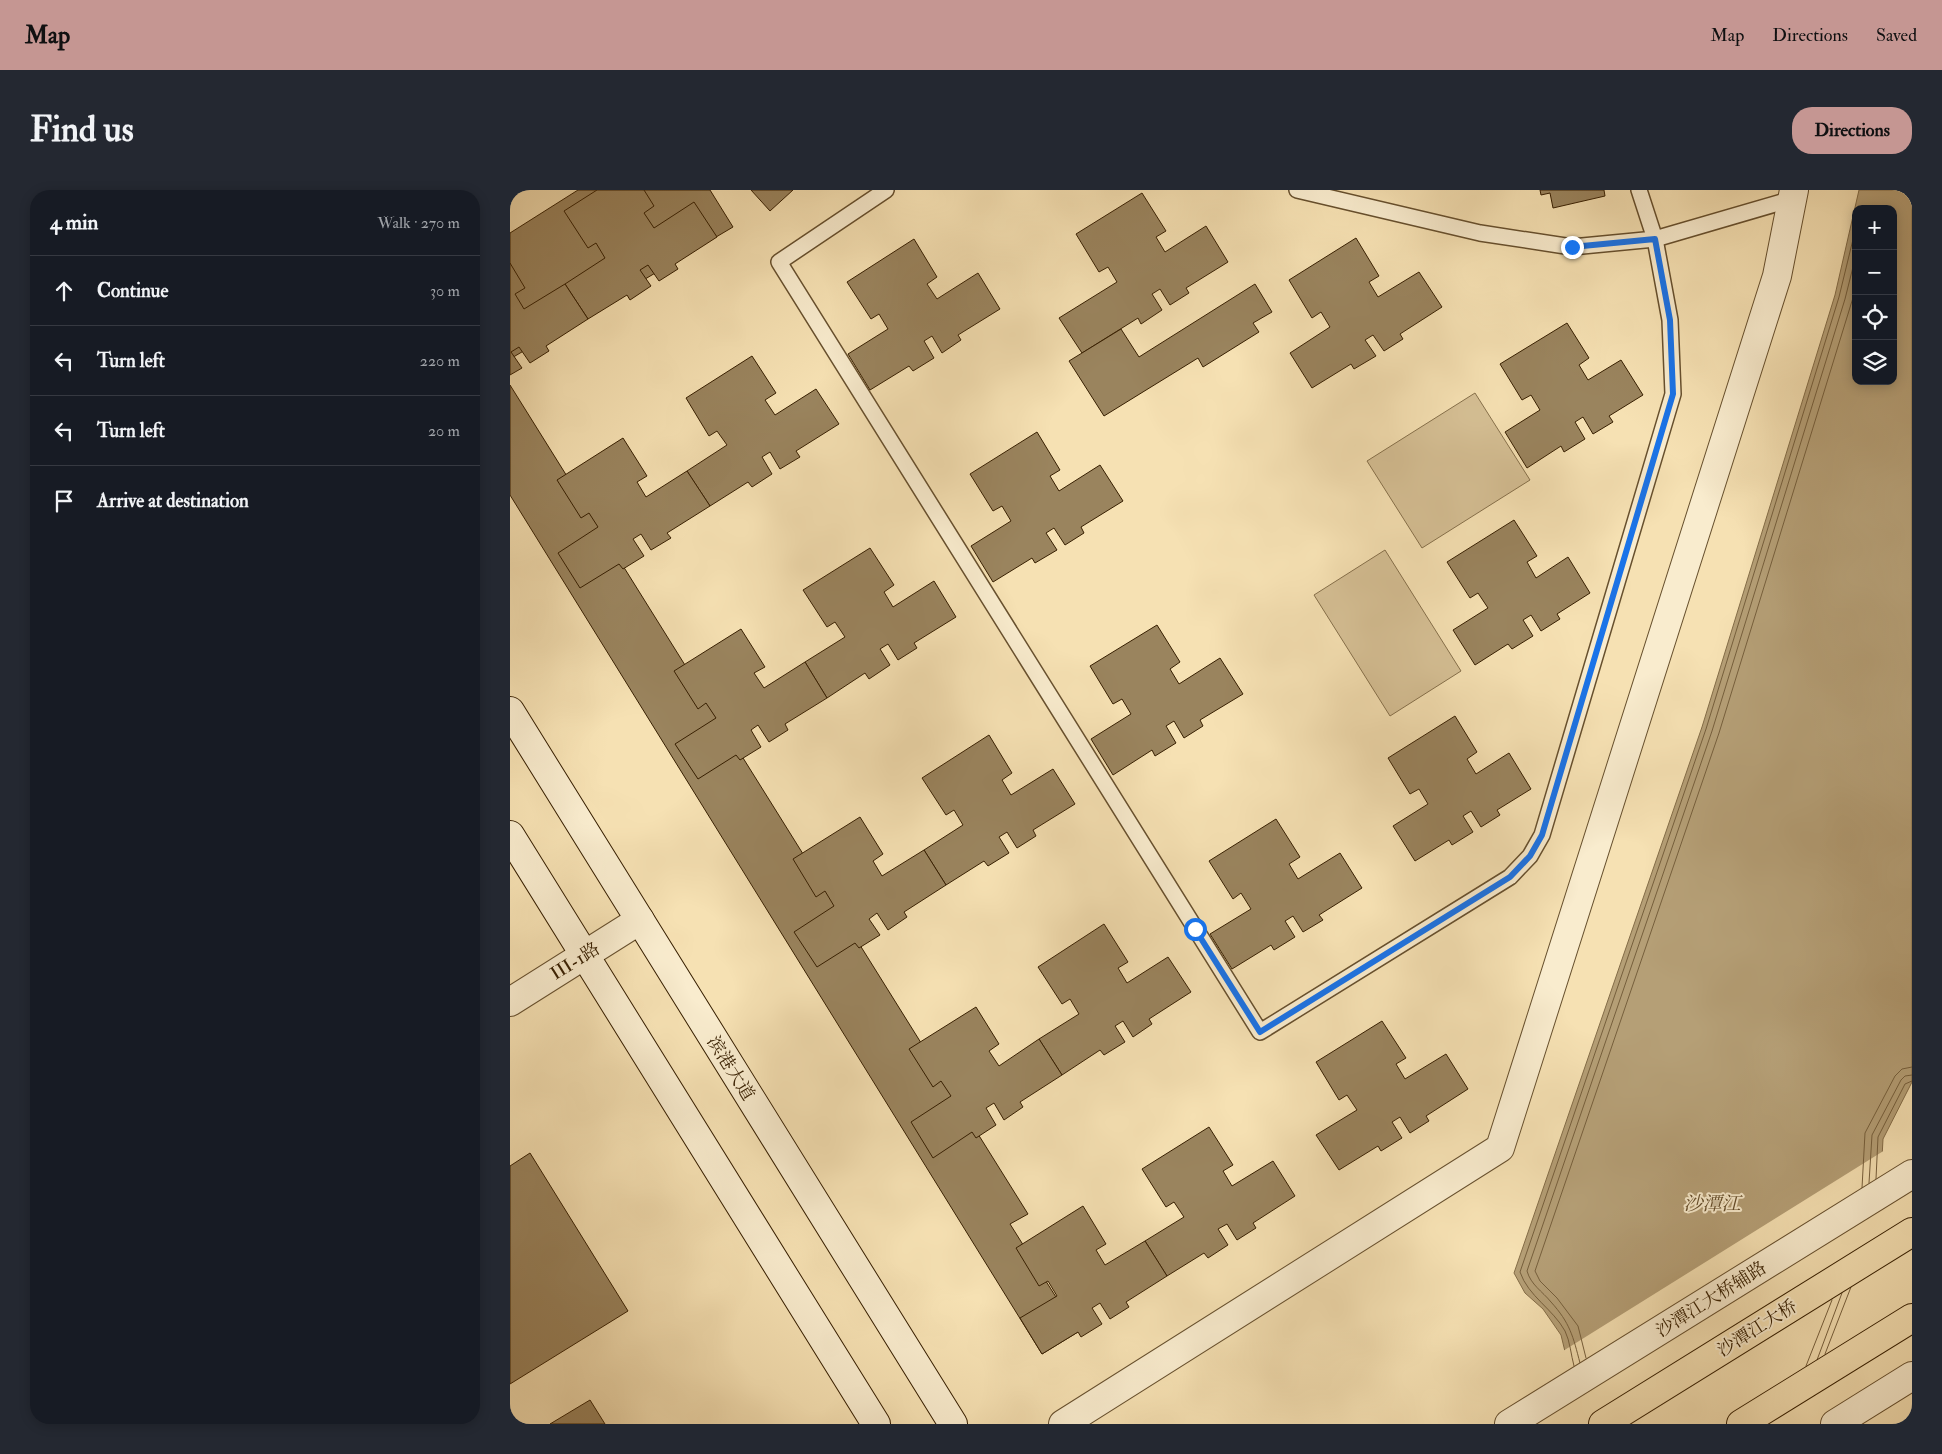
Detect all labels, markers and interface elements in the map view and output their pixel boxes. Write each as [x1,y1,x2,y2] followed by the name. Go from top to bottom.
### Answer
[25,20,70,51] text: Map
[1711,24,1744,47] text: Map
[1772,24,1848,47] text: Directions
[1876,24,1917,47] text: Saved
[1792,107,1912,154] button: Directions
[30,108,134,152] text: Find us
[1852,205,1897,385] map controls
[1852,205,1897,250] button: +
[50,209,98,236] text: 4 min
[378,213,460,233] text: Walk · 270 m
[1561,236,1584,259] route end
[1852,250,1897,295] button: −
[50,277,78,305] icon: ahead
[97,279,168,303] text: Continue
[430,281,460,301] text: 30 m
[1852,295,1897,340] button: locate
[1852,340,1897,385] button: layers
[50,347,78,375] icon: left
[97,349,165,373] text: Turn left
[420,351,460,371] text: 220 m
[50,417,78,445] icon: left
[97,419,165,443] text: Turn left
[428,421,460,441] text: 20 m
[50,487,78,515] icon: arrive
[97,489,249,513] text: Arrive at destination
[1184,918,1207,941] route start
[546,937,604,985] street label: III-1路
[702,1032,759,1105] street label: 滨港大道
[1683,1192,1743,1216] water label: 沙潭江
[1652,1256,1770,1342] street label: 沙潭江大桥辅路
[1713,1295,1801,1361] street label: 沙潭江大桥

